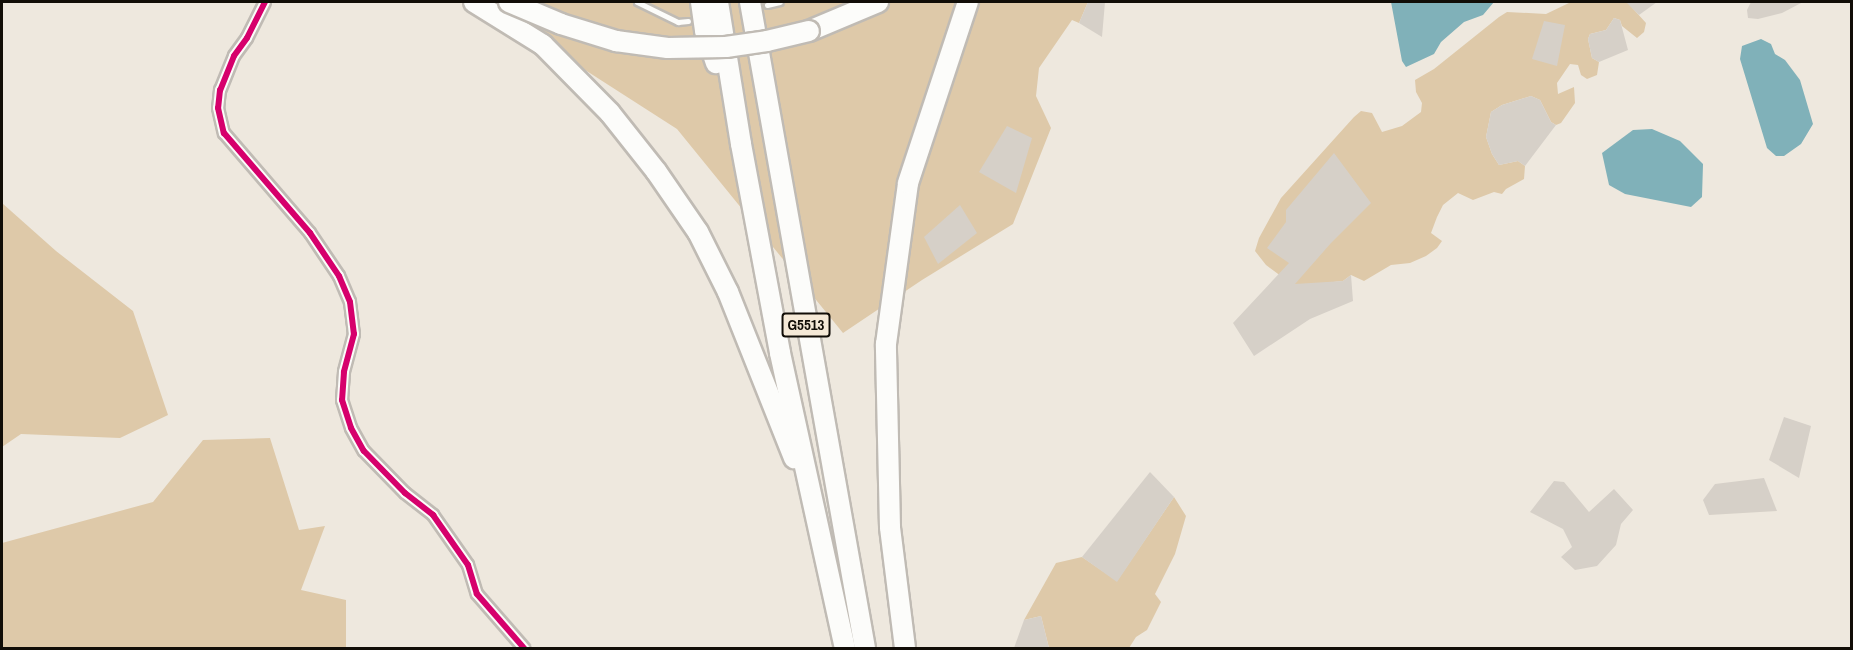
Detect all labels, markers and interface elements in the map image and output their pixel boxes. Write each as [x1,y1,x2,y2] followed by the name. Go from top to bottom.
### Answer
[780,313,832,337] road number: G5513

